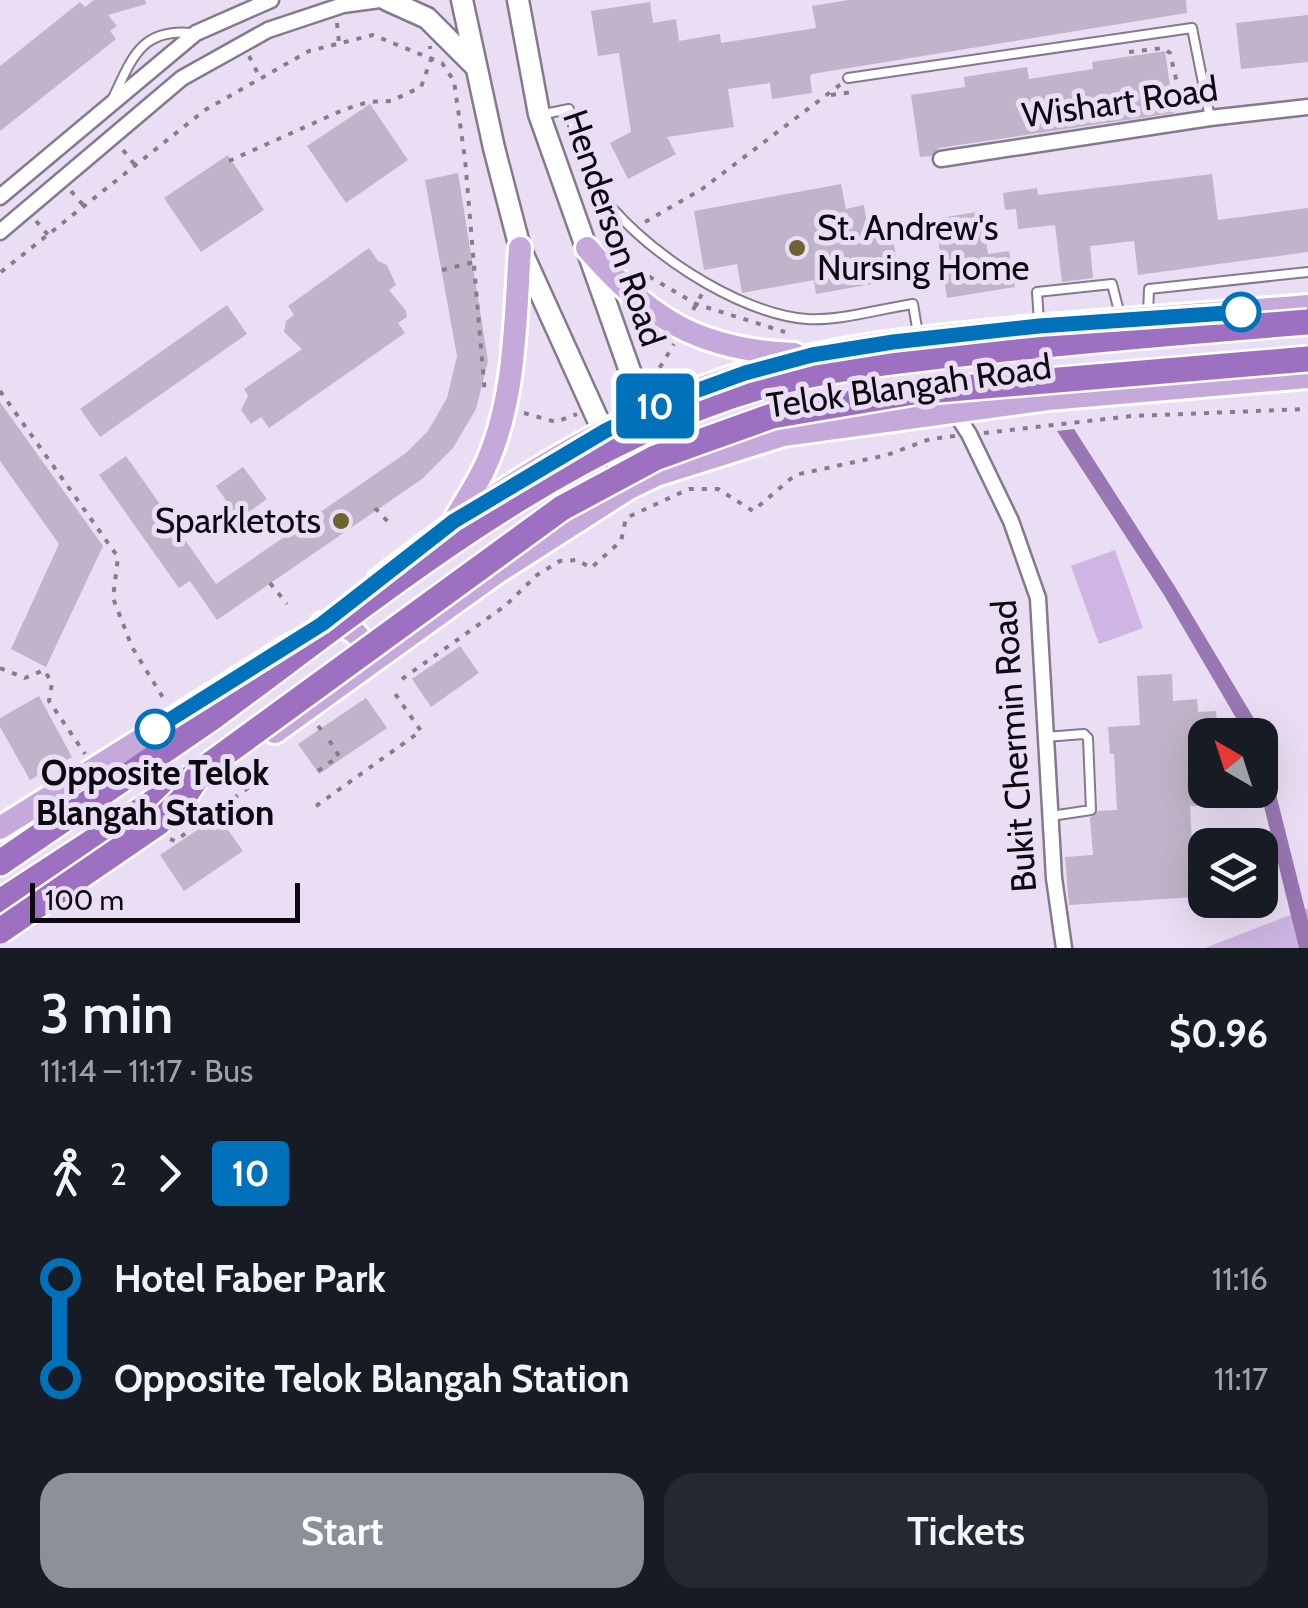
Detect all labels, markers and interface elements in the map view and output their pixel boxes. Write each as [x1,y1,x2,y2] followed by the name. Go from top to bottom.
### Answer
[1019,66,1221,137] street label: Wishart Road
[554,104,675,352] street label: Henderson Road
[817,206,1030,289] place label: St. Andrew's Nursing Home
[786,237,808,259] marker: St. Andrew's Nursing Home
[1222,293,1260,331] unlabelled marker
[764,344,1054,427] street label: Telok Blangah Road
[610,374,700,438] line badge: 10
[636,385,674,428] text: 10
[155,499,321,542] place label: Sparkletots
[330,510,352,532] marker: Sparkletots
[982,598,1045,894] street label: Bukit Chermin Road
[136,710,174,748] marker: Opposite Telok Blangah Station
[1188,718,1278,808] north arrow
[1188,718,1278,918] map controls
[36,751,274,834] place label: Opposite Telok Blangah Station
[1188,828,1278,918] button: layers
[30,878,300,923] scale bar
[45,883,124,917] text: 100 m
[40,980,173,1047] text: 3 min
[1169,1010,1268,1057] text: $0.96
[40,1051,253,1090] text: 11:14 – 11:17 · Bus
[40,1146,95,1201] icon: walk
[142,1146,197,1201] icon: forward
[232,1152,269,1195] text: 10
[110,1154,127,1193] text: 2
[114,1255,386,1302] text: Hotel Faber Park
[1212,1259,1268,1298] text: 11:16
[114,1355,629,1402] text: Opposite Telok Blangah Station
[1214,1359,1268,1398] text: 11:17
[40,1473,644,1588] button: Start
[664,1473,1268,1588] button: Tickets

